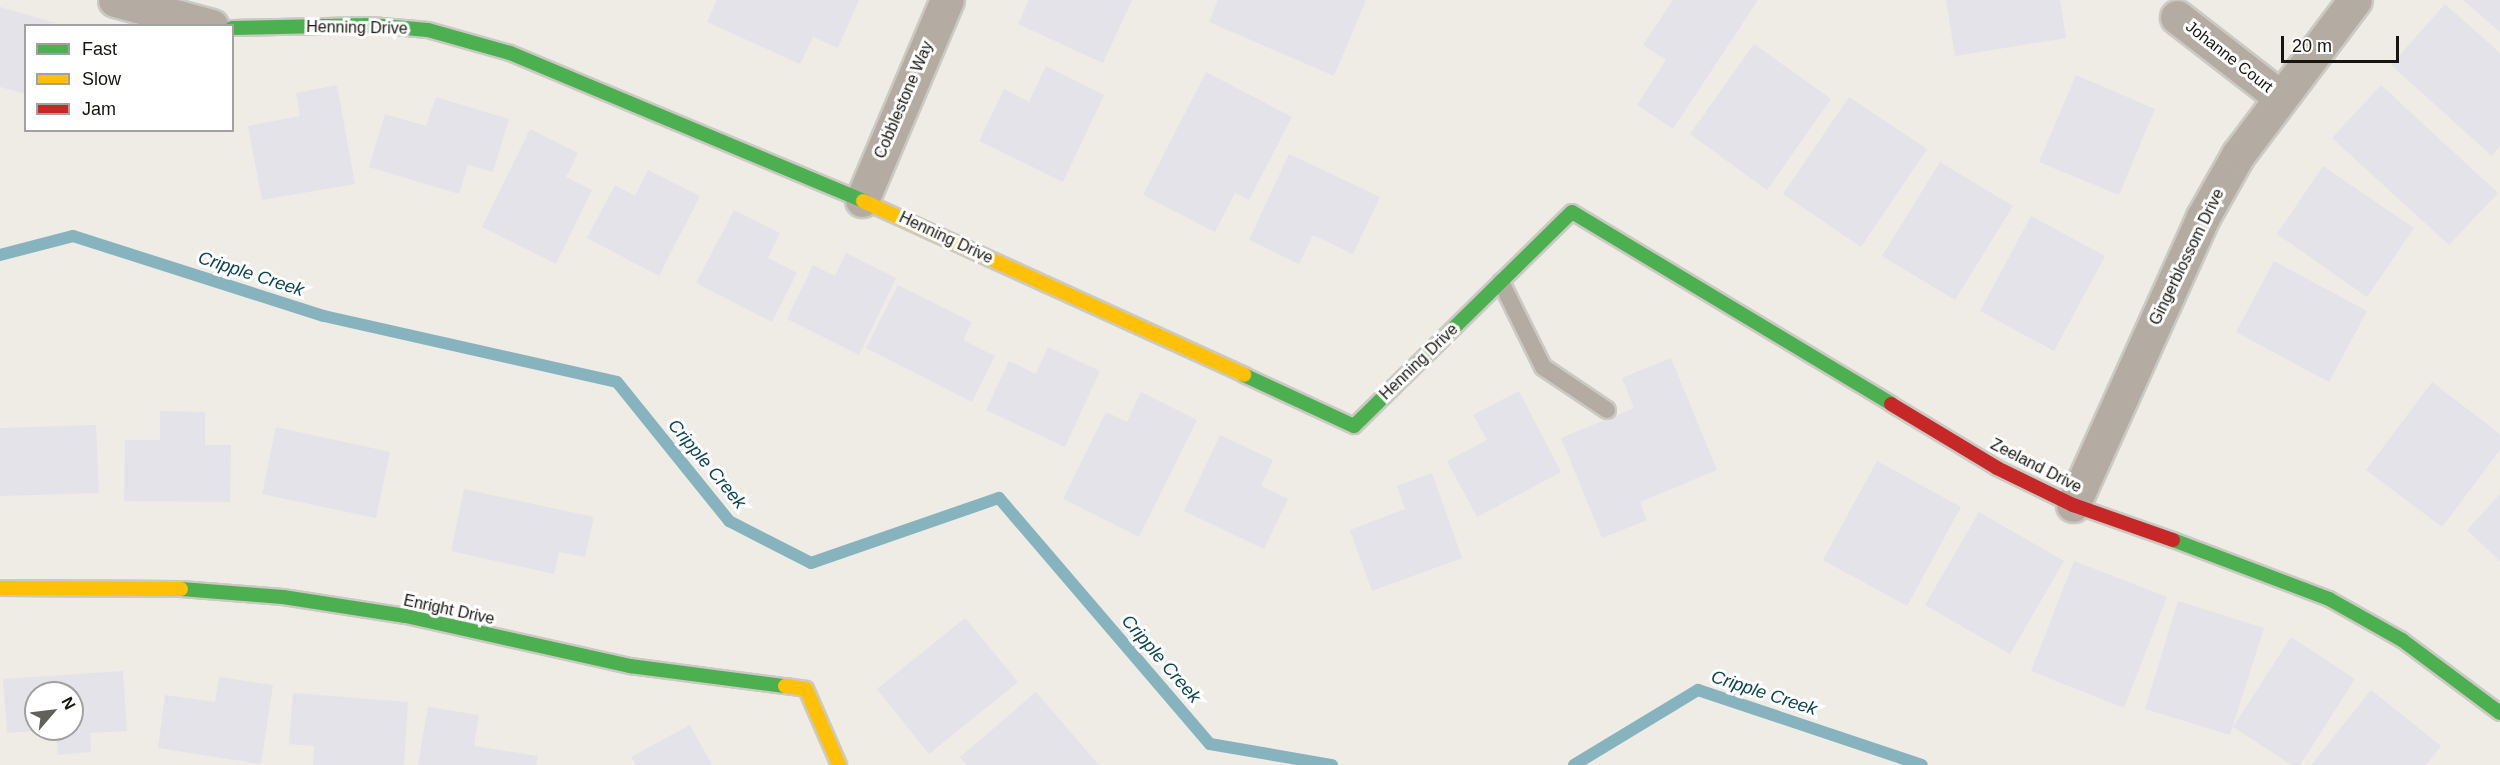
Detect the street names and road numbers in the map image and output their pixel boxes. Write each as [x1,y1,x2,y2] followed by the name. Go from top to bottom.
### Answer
[2182,17,2276,97] street label: Johanne Court
[306,18,408,38] street label: Henning Drive
[871,38,937,162] street label: Cobblestone Way
[2146,186,2228,328] street label: Gingerblossom Drive
[896,208,996,268] street label: Henning Drive
[1376,320,1462,404] street label: Henning Drive
[1987,435,2085,497] street label: Zeeland Drive
[402,591,496,629] street label: Enright Drive

